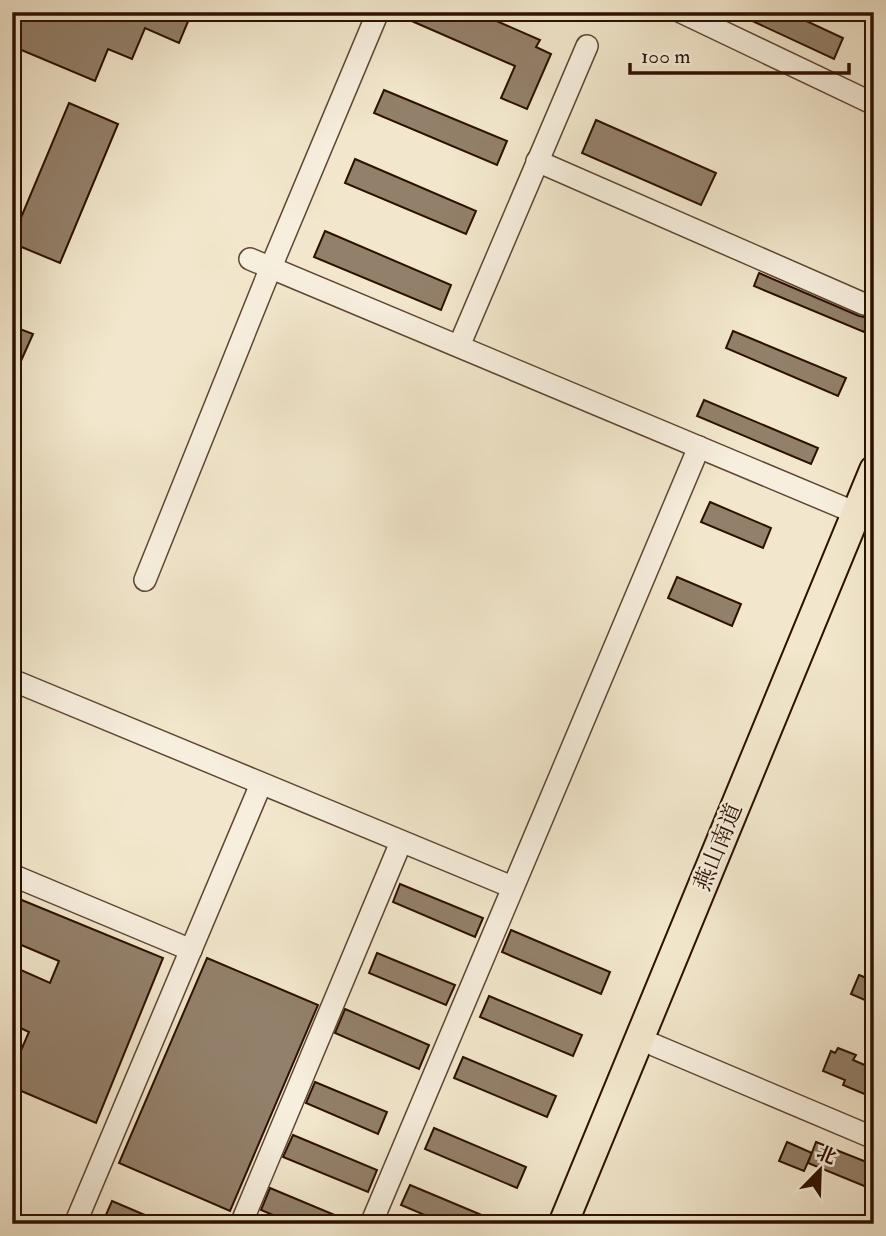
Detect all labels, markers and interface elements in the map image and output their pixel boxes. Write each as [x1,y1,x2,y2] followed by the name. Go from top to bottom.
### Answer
[630,32,849,76] scale bar
[641,43,691,70] text: 100 m
[687,799,749,895] street label: 燕山南道
[784,1134,854,1204] north arrow
[813,1141,840,1170] text: 北

